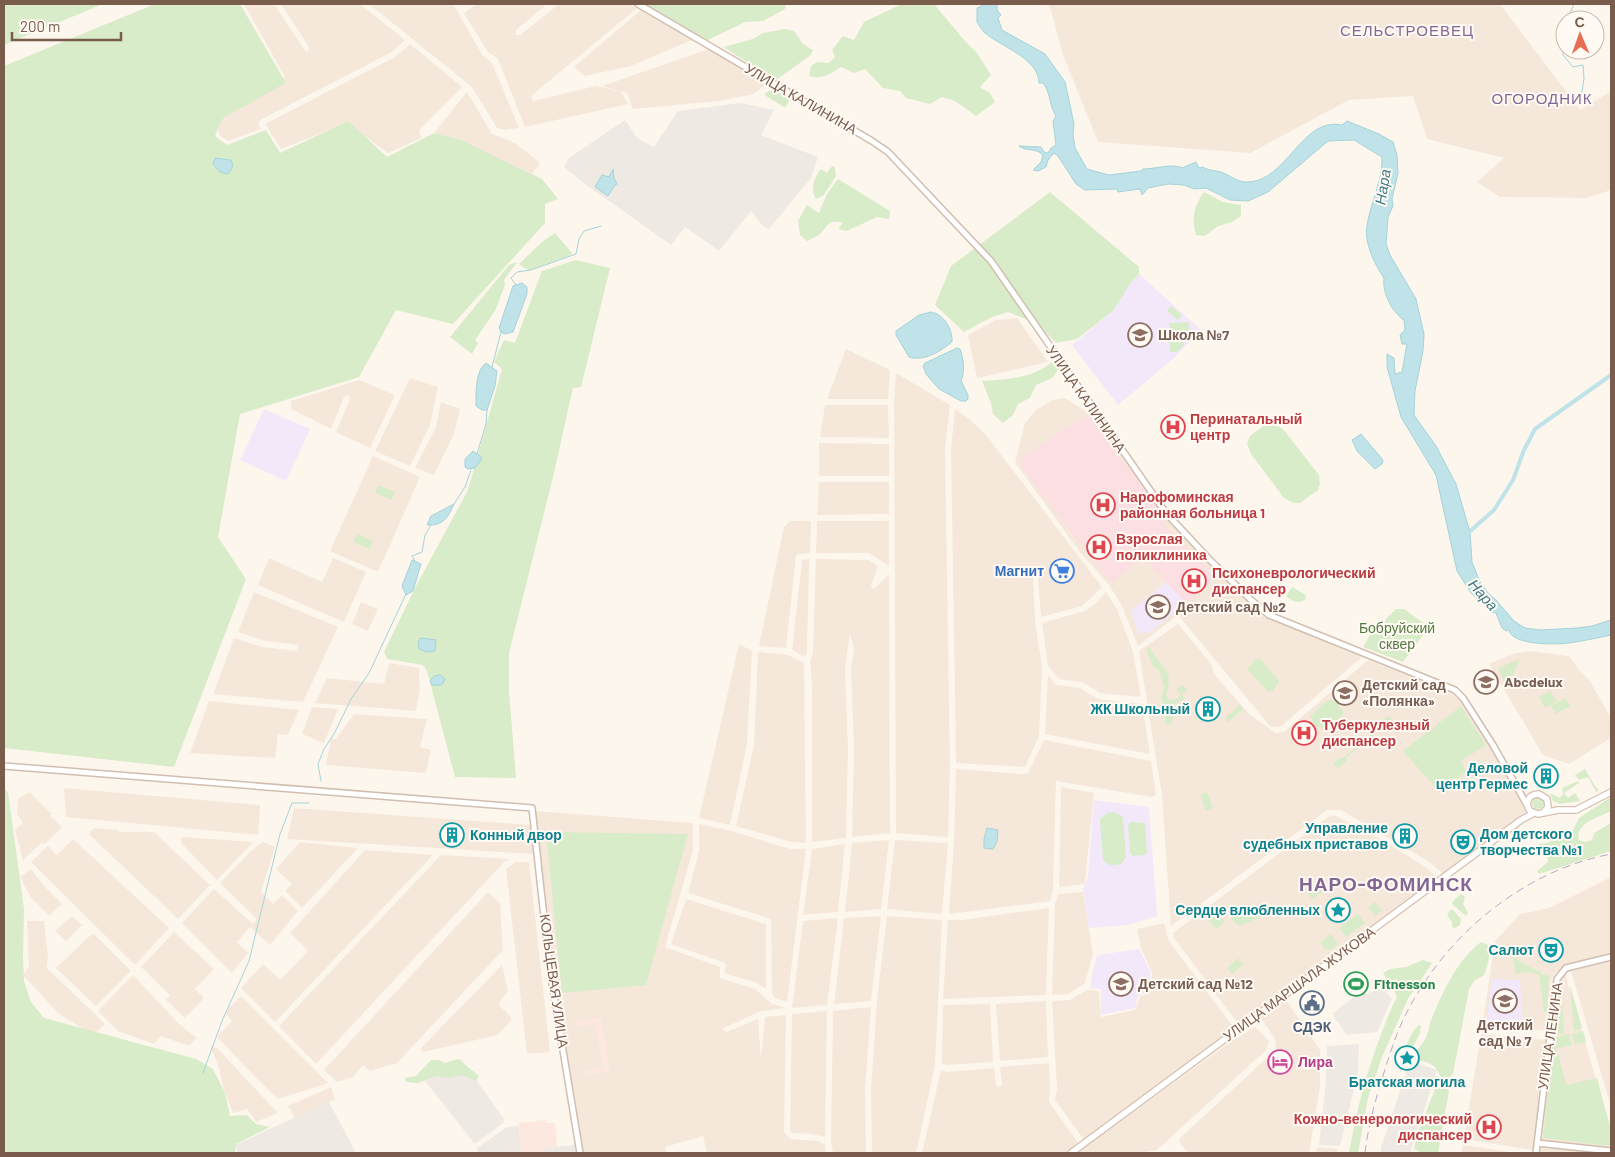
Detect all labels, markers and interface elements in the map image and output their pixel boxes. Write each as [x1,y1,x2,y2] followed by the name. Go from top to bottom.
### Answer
[12,10,121,42] scale bar
[1555,10,1605,60] north arrow
[1574,13,1585,30] text: С
[20,17,60,35] text: 200 m
[1340,21,1474,39] district label: СЕЛЬСТРОЕВЕЦ
[742,59,861,138] street label: УЛИЦА КАЛИНИНА
[1491,89,1593,107] district label: ОГОРОДНИК
[1370,168,1394,206] water label: Нара
[1127,322,1153,348] school or university icon: Школа №7
[1158,326,1229,343] place label: Школа №7
[1043,342,1130,456] street label: УЛИЦА КАЛИНИНА
[1190,410,1302,443] place label: Перинатальный центр
[1160,414,1186,440] hospital icon: Перинатальный центр
[1120,488,1265,521] place label: Нарофоминская районная больница 1
[1090,492,1116,518] hospital icon: Нарофоминская районная больница 1
[1116,530,1207,563] place label: Взрослая поликлиника
[1086,534,1112,560] hospital icon: Взрослая поликлиника
[1049,558,1075,584] supermarket icon: Магнит
[995,562,1044,579] place label: Магнит
[1212,564,1375,597] place label: Психоневрологический диспансер
[1181,568,1207,594] hospital icon: Психоневрологический диспансер
[1465,575,1502,614] water label: Нара
[1145,594,1171,620] school or university icon: Детский сад №2
[1176,598,1286,615] place label: Детский сад №2
[1359,619,1435,652] park label: Бобруйский сквер
[1473,669,1499,695] school or university icon: Abcdelux
[1504,673,1563,690] place label: Abcdelux
[1362,676,1446,709] place label: Детский сад «Полянка»
[1332,680,1358,706] school or university icon: Детский сад «Полянка»
[1195,696,1221,722] building icon: ЖК Школьный
[1089,700,1190,717] place label: ЖК Школьный
[1322,716,1430,749] place label: Туберкулезный диспансер
[1291,720,1317,746] hospital icon: Туберкулезный диспансер
[1436,759,1528,792] place label: Деловой центр Гермес
[1533,763,1559,789] building icon: Деловой центр Гермес
[1243,819,1388,852] place label: Управление судебных приставов
[439,822,465,848] building icon: Конный двор
[1392,823,1418,849] building icon: Управление судебных приставов
[1480,825,1582,858] place label: Дом детского творчества №1
[470,826,562,843] place label: Конный двор
[1450,829,1476,855] theatre icon: Дом детского творчества №1
[1299,872,1473,895] district label: НАРО-ФОМИНСК
[1325,897,1351,923] place icon: Сердце влюбленных
[1175,901,1320,918] place label: Сердце влюбленных
[537,913,572,1050] street label: КОЛЬЦЕВАЯ УЛИЦА
[1219,922,1378,1044] street label: УЛИЦА МАРШАЛА ЖУКОВА
[1538,937,1564,963] theatre icon: Салют
[1489,941,1534,958] place label: Салют
[1108,971,1134,997] school or university icon: Детский сад №12
[1343,971,1369,997] sports icon: Fitnesson
[1138,975,1253,992] place label: Детский сад №12
[1374,975,1435,992] place label: Fitnesson
[1534,980,1566,1091] street label: УЛИЦА ЛЕНИНА
[1492,988,1518,1014] school or university icon: Детский сад № 7
[1299,990,1325,1016] public building icon: СДЭК
[1477,1016,1533,1049] place label: Детский сад № 7
[1293,1018,1332,1035] place label: СДЭК
[1394,1045,1420,1071] place icon: Братская могила
[1267,1049,1293,1075] hotel icon: Лира
[1298,1053,1333,1070] place label: Лира
[1349,1073,1465,1090] place label: Братская могила
[1294,1110,1472,1143] place label: Кожно-венерологический диспансер
[1476,1114,1502,1140] hospital icon: Кожно-венерологический диспансер

